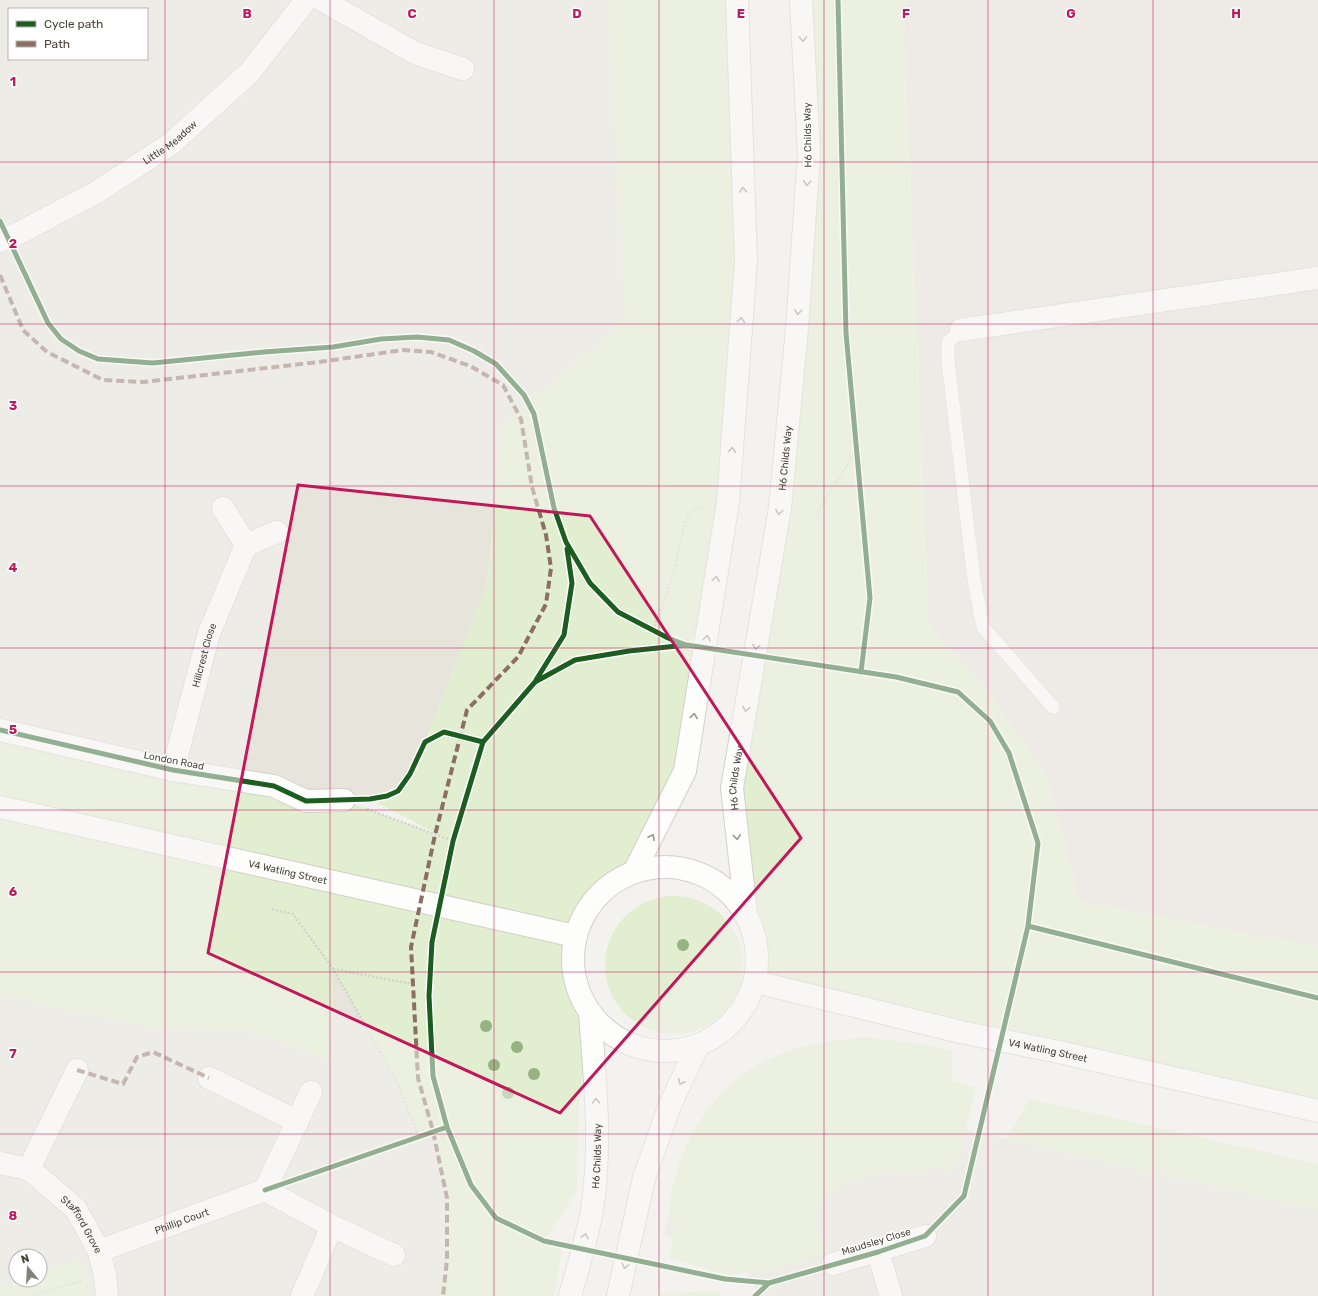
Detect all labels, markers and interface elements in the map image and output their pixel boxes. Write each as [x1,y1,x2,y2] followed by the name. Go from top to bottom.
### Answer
[242,6,252,21] text: B
[407,6,417,21] text: C
[572,6,582,21] text: D
[737,6,745,21] text: E
[902,6,910,21] text: F
[1066,6,1076,21] text: G
[1231,6,1241,21] text: H
[8,8,148,60] legend
[44,17,103,31] text: Cycle path
[799,36,807,42] one-way arrow
[44,37,70,51] text: Path
[10,74,16,89] text: 1
[801,102,815,168] street label: H6 Childs Way
[141,118,200,167] street label: Little Meadow
[802,180,811,186] one-way arrow
[739,187,748,193] one-way arrow
[9,236,17,251] text: 2
[793,309,802,315] one-way arrow
[737,317,746,323] one-way arrow
[9,398,18,413] text: 3
[777,425,795,491] street label: H6 Childs Way
[728,447,737,453] one-way arrow
[775,508,784,515] one-way arrow
[9,560,18,575] text: 4
[711,576,720,582] one-way arrow
[190,621,220,689] street label: Hillcrest Close
[702,635,711,641] one-way arrow
[753,644,761,650] one-way arrow
[742,706,751,712] one-way arrow
[689,713,698,719] one-way arrow
[9,722,17,737] text: 5
[727,744,746,811] street label: H6 Childs Way
[143,749,205,773] street label: London Road
[647,834,655,841] one-way arrow
[732,834,741,840] one-way arrow
[247,858,328,887] street label: V4 Watling Street
[9,884,18,899] text: 6
[1008,1037,1089,1065] street label: V4 Watling Street
[9,1046,17,1061] text: 7
[678,1078,686,1086] one-way arrow
[592,1098,600,1104] one-way arrow
[590,1123,604,1189] street label: H6 Childs Way
[58,1194,104,1256] street label: Stafford Grove
[153,1206,211,1237] street label: Phillip Court
[9,1208,18,1223] text: 8
[840,1226,913,1258] street label: Maudsley Close
[581,1233,589,1240] one-way arrow
[8,1248,48,1288] north arrow
[19,1252,31,1266] text: N
[621,1263,629,1270] one-way arrow

